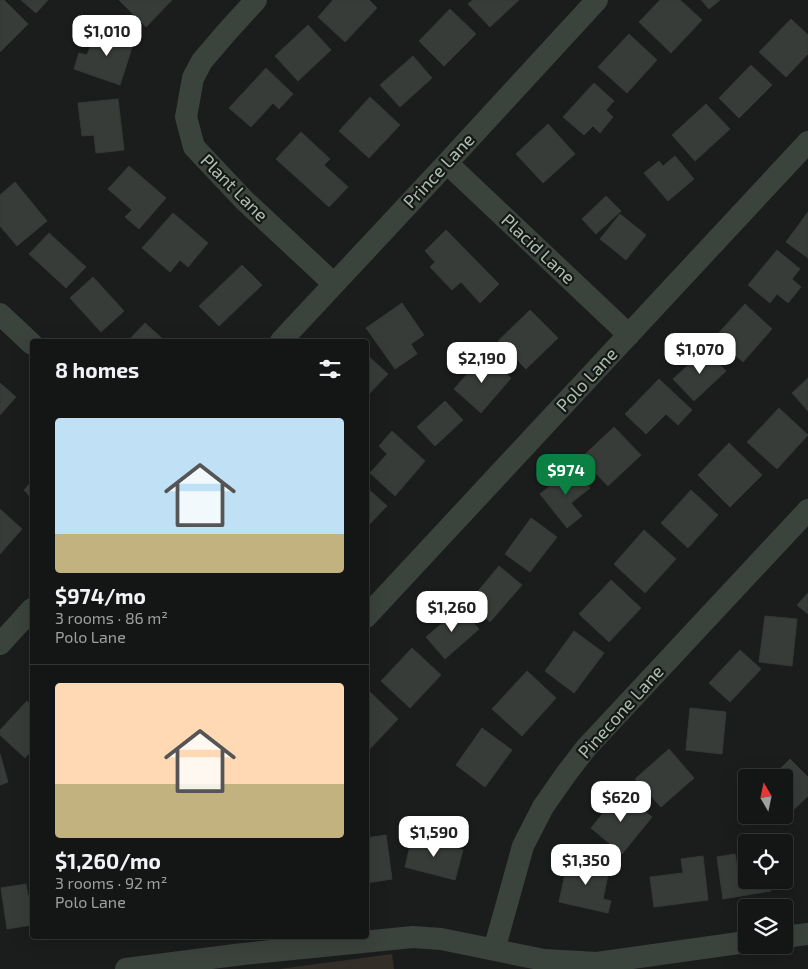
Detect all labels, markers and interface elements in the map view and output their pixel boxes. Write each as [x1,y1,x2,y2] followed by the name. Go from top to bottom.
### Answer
[66,15,148,57] pin: $1,010
[83,21,131,40] text: $1,010
[398,128,478,212] street label: Prince Lane
[196,149,273,226] street label: Plant Lane
[497,209,580,288] street label: Placid Lane
[659,332,741,375] pin: $1,070
[676,339,724,358] text: $1,070
[441,342,523,384] pin: $2,190
[551,343,621,416] street label: Polo Lane
[458,348,506,367] text: $2,190
[316,355,344,383] icon: filters
[55,357,139,382] text: 8 homes
[155,450,245,540] icon: home
[536,454,596,496] pin: $974
[547,460,585,479] text: $974
[55,583,146,608] text: $974/mo
[411,590,493,633] pin: $1,260
[428,597,476,616] text: $1,260
[55,608,168,627] text: 3 rooms · 86 m²
[55,627,126,646] text: Polo Lane
[573,660,668,762] street label: Pinecone Lane
[155,716,245,806] icon: home
[738,769,792,824] north arrow
[738,769,793,954] map controls
[591,780,651,823] pin: $620
[602,787,640,806] text: $620
[393,816,475,858] pin: $1,590
[410,822,458,841] text: $1,590
[738,834,793,889] button: locate
[545,844,627,886] pin: $1,350
[55,848,161,873] text: $1,260/mo
[562,850,610,869] text: $1,350
[55,873,167,892] text: 3 rooms · 92 m²
[55,892,126,911] text: Polo Lane
[738,899,793,954] button: layers

